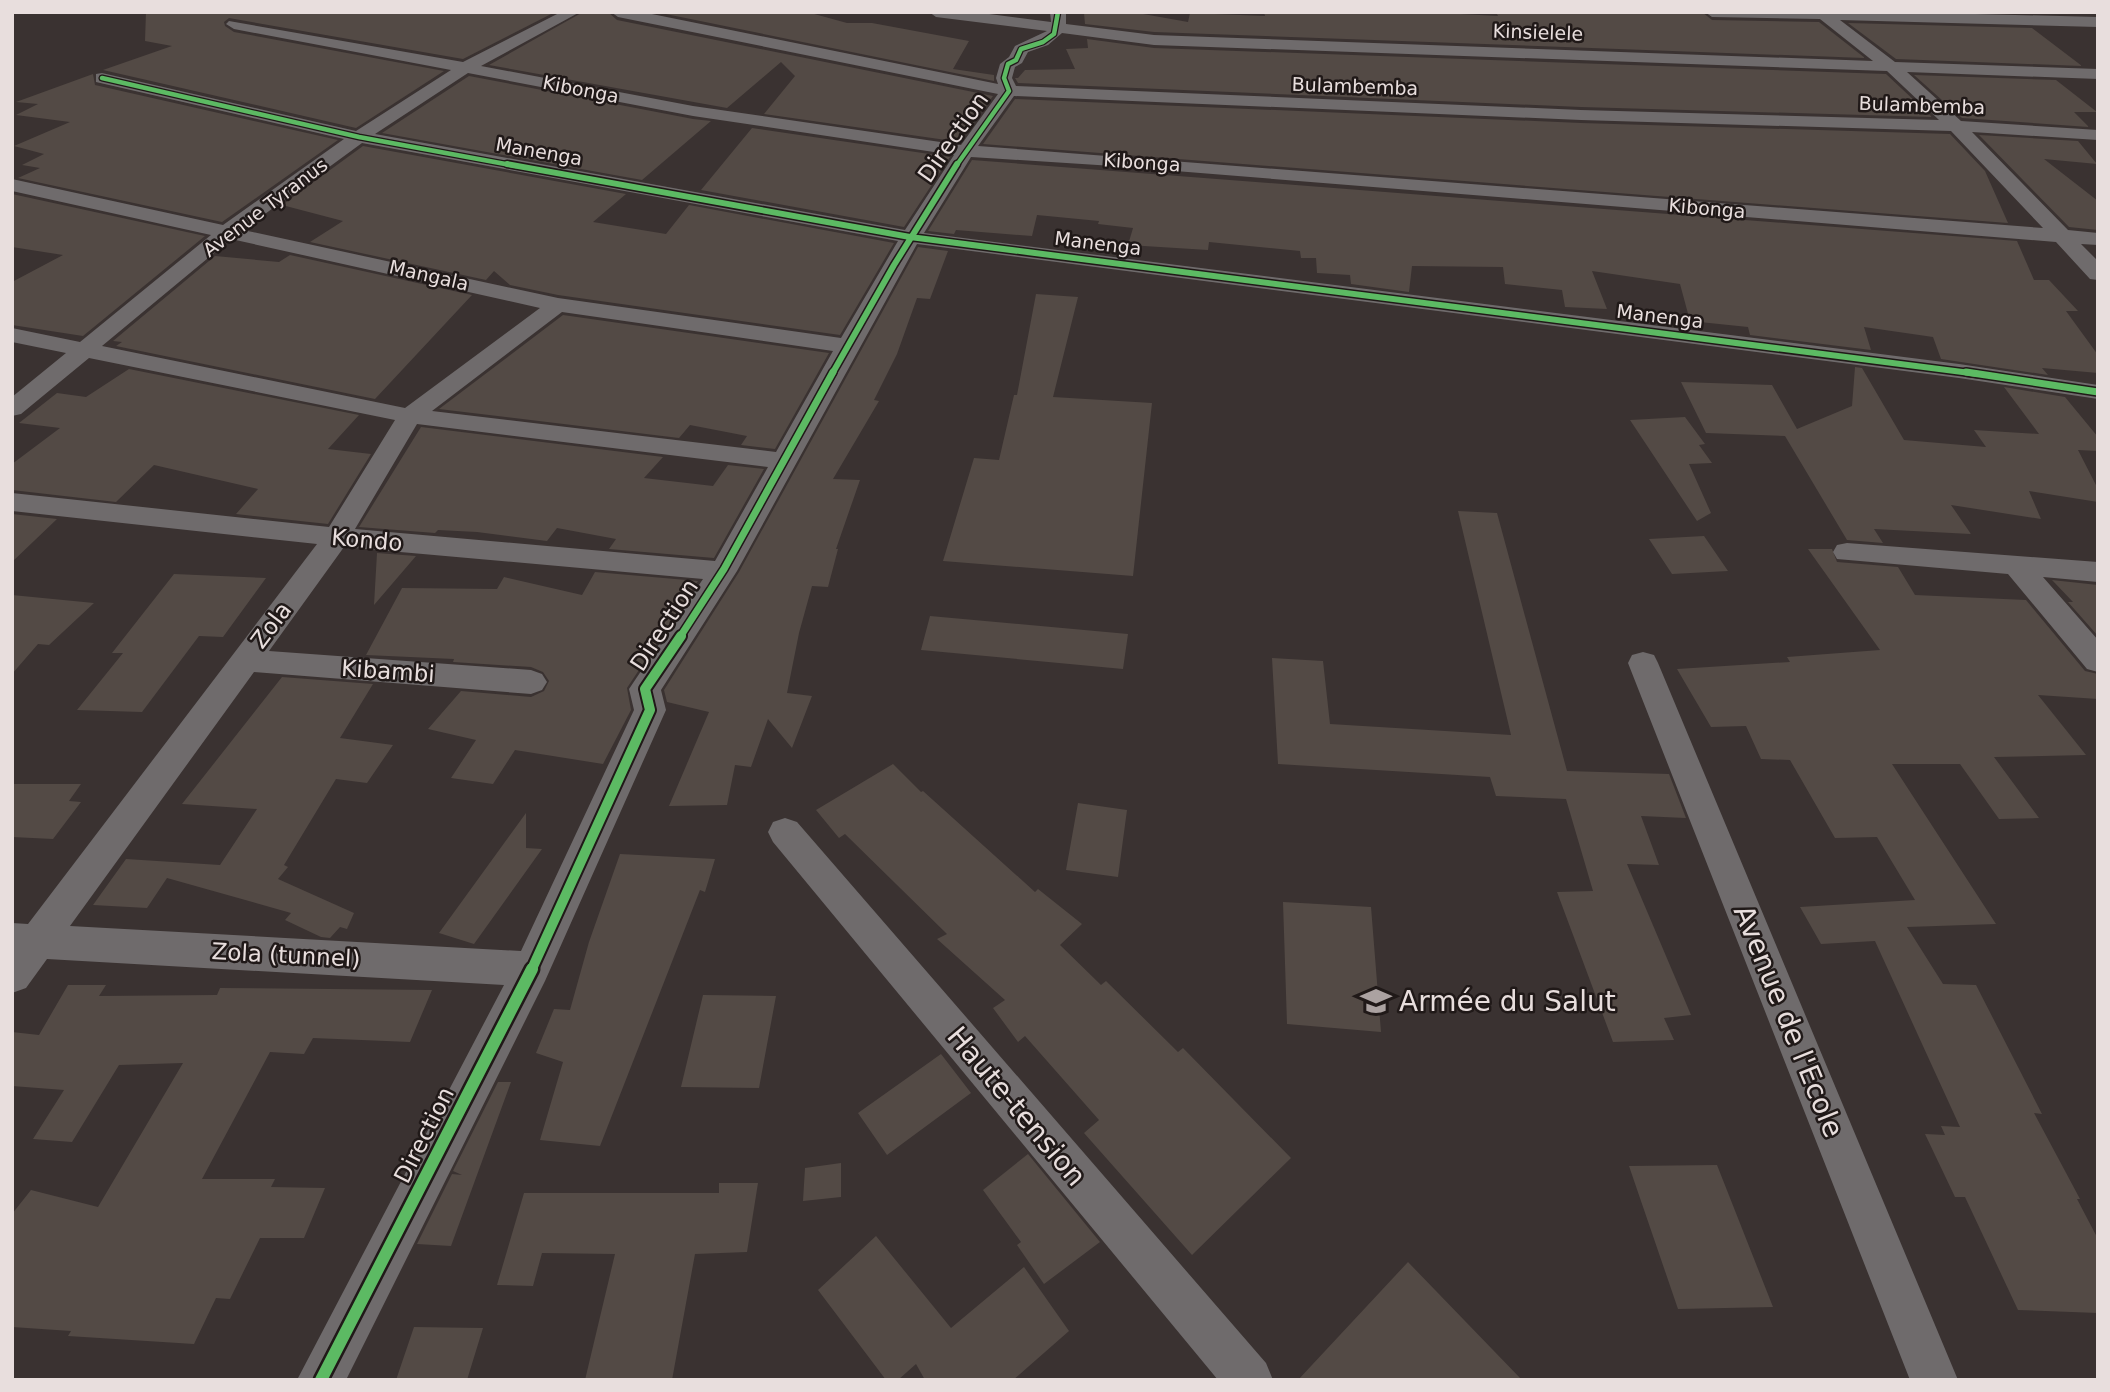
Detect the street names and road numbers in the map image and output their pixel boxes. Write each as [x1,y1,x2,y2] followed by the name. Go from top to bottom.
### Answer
[1492,19,1584,45] street label: Kinsielele
[541,71,621,107] street label: Kibonga
[1291,73,1419,99] street label: Bulambemba
[913,87,993,187] street label: Direction
[1858,92,1986,118] street label: Bulambemba
[494,133,584,169] street label: Manenga
[1103,148,1181,176] street label: Kibonga
[198,153,332,261] street label: Avenue Tyranus
[1668,194,1746,222] street label: Kibonga
[1053,227,1143,259] street label: Manenga
[387,255,471,295] street label: Mangala
[1615,300,1705,332] street label: Manenga
[330,524,404,556] street label: Kondo
[625,574,703,676] street label: Direction
[245,597,297,653] street label: Zola
[340,655,436,687] street label: Kibambi
[1727,900,1850,1142] street label: Avenue de l'Ecole
[211,938,361,972] street label: Zola (tunnel)
[941,1020,1093,1193] street label: Haute-tension
[389,1083,459,1187] street label: Direction

